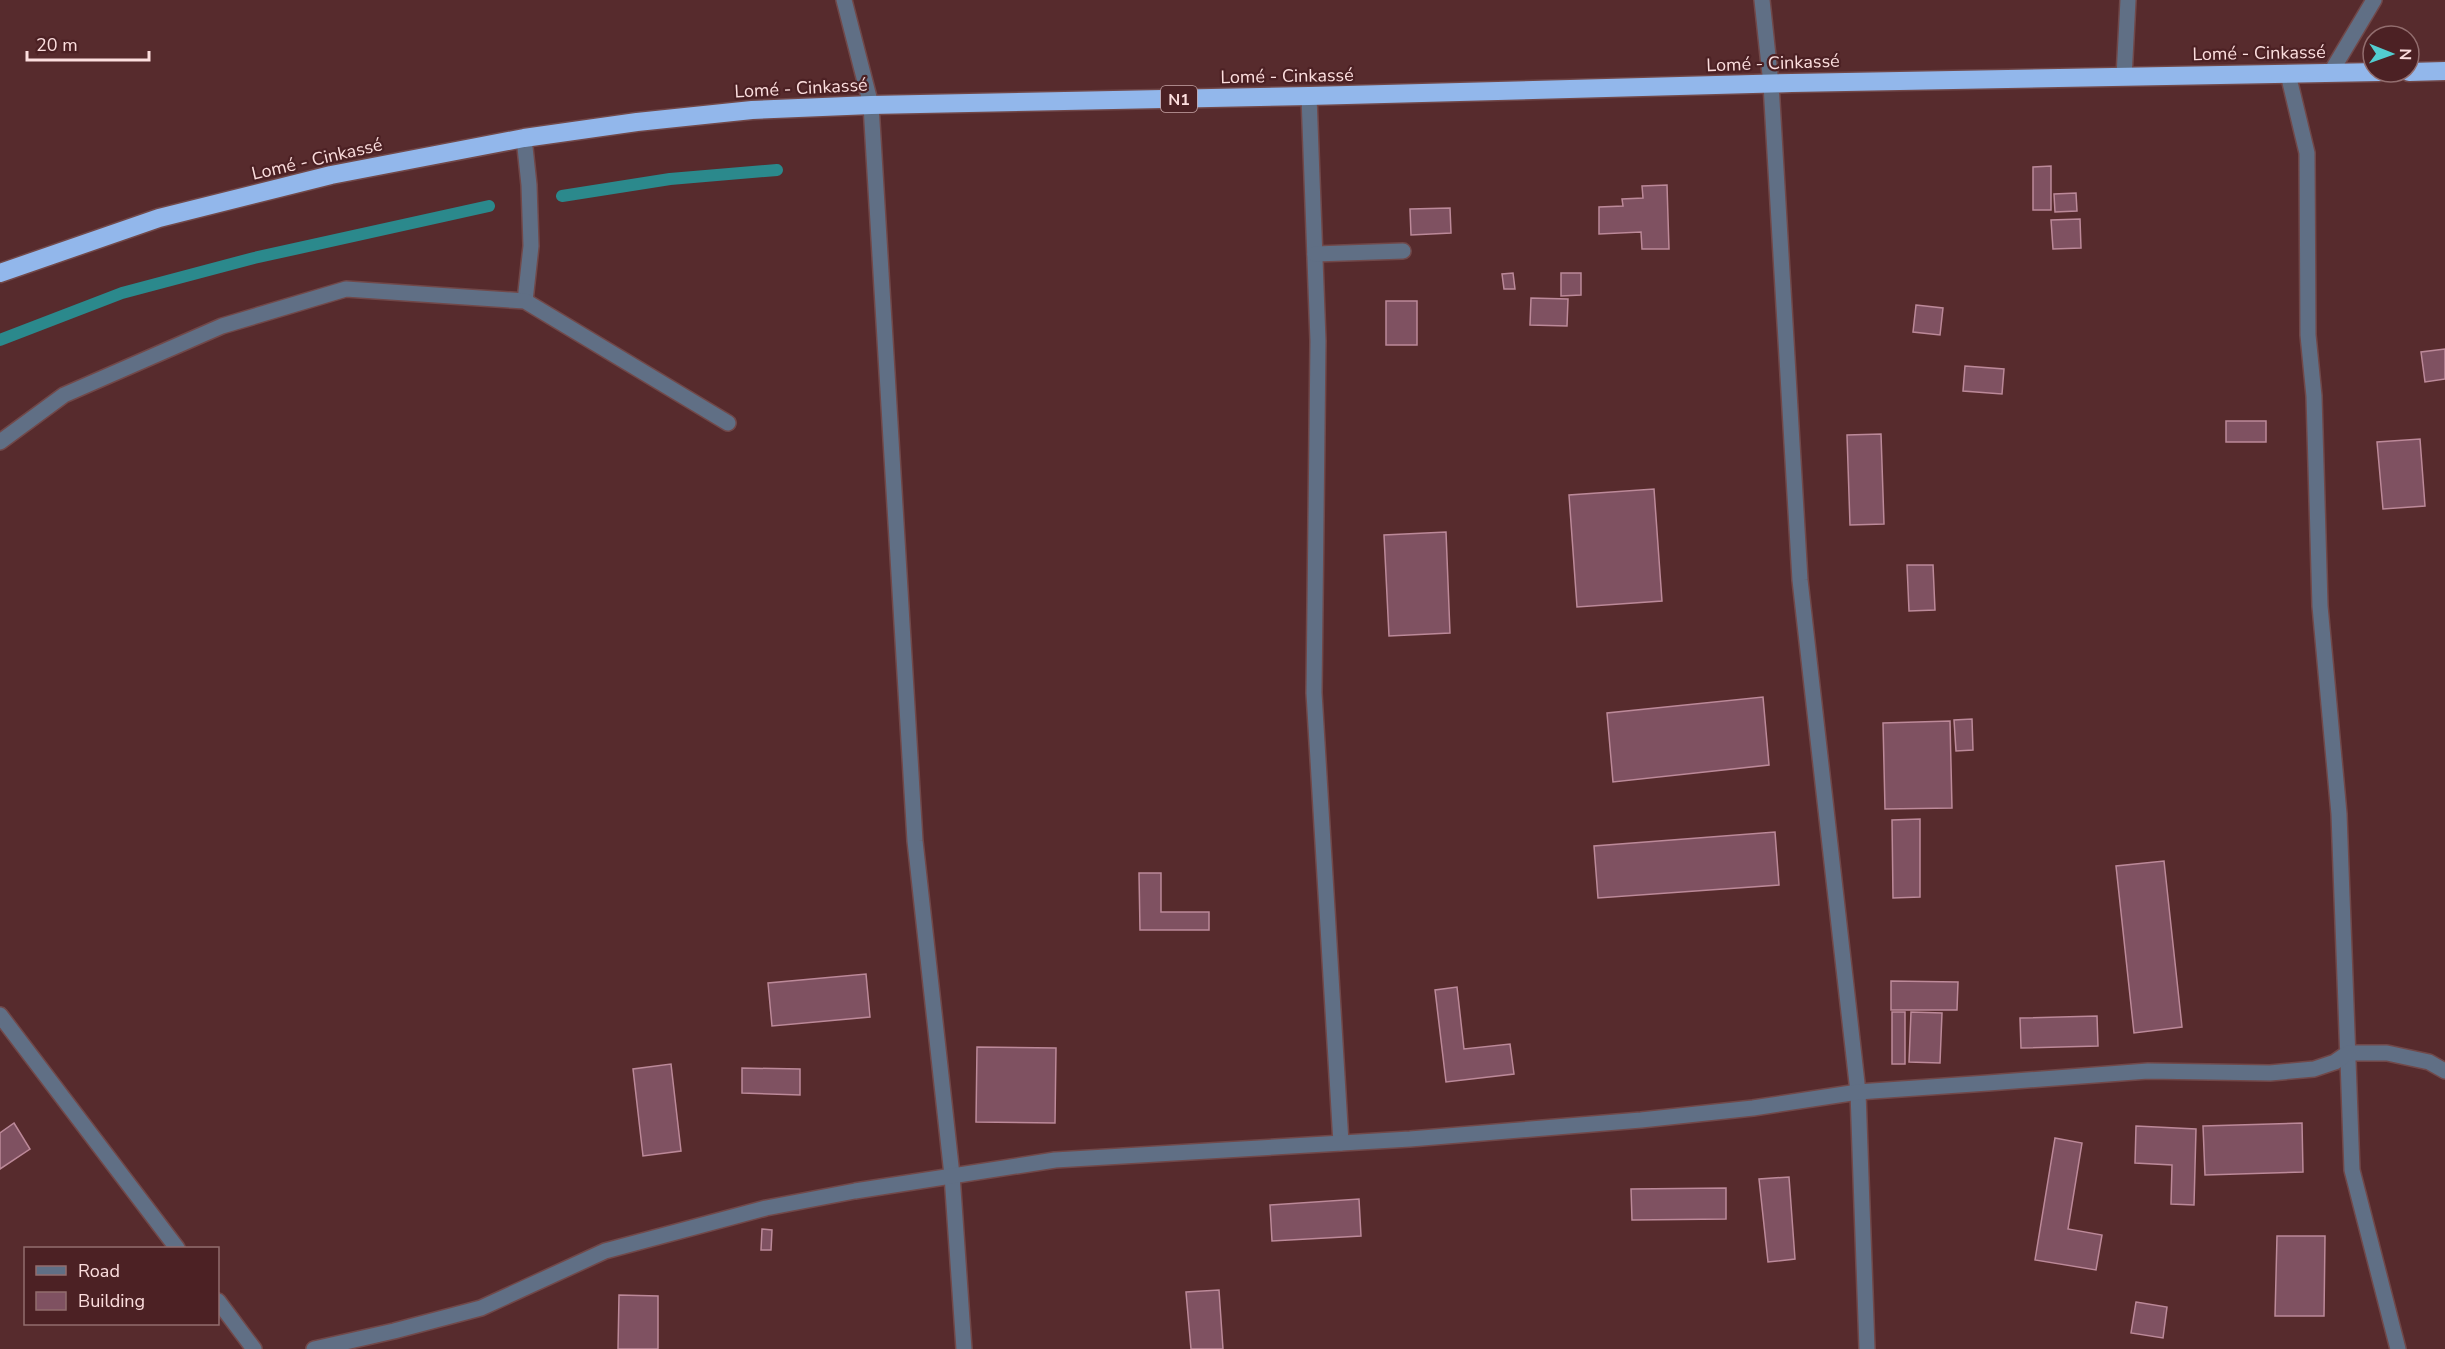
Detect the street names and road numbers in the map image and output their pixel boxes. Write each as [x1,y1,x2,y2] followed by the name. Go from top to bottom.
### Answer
[2192,40,2326,66] street label: Lomé - Cinkassé
[1706,49,1840,77] street label: Lomé - Cinkassé
[1220,63,1354,89] street label: Lomé - Cinkassé
[734,73,868,103] street label: Lomé - Cinkassé
[1161,86,1197,112] road number: N1
[249,132,385,186] street label: Lomé - Cinkassé

